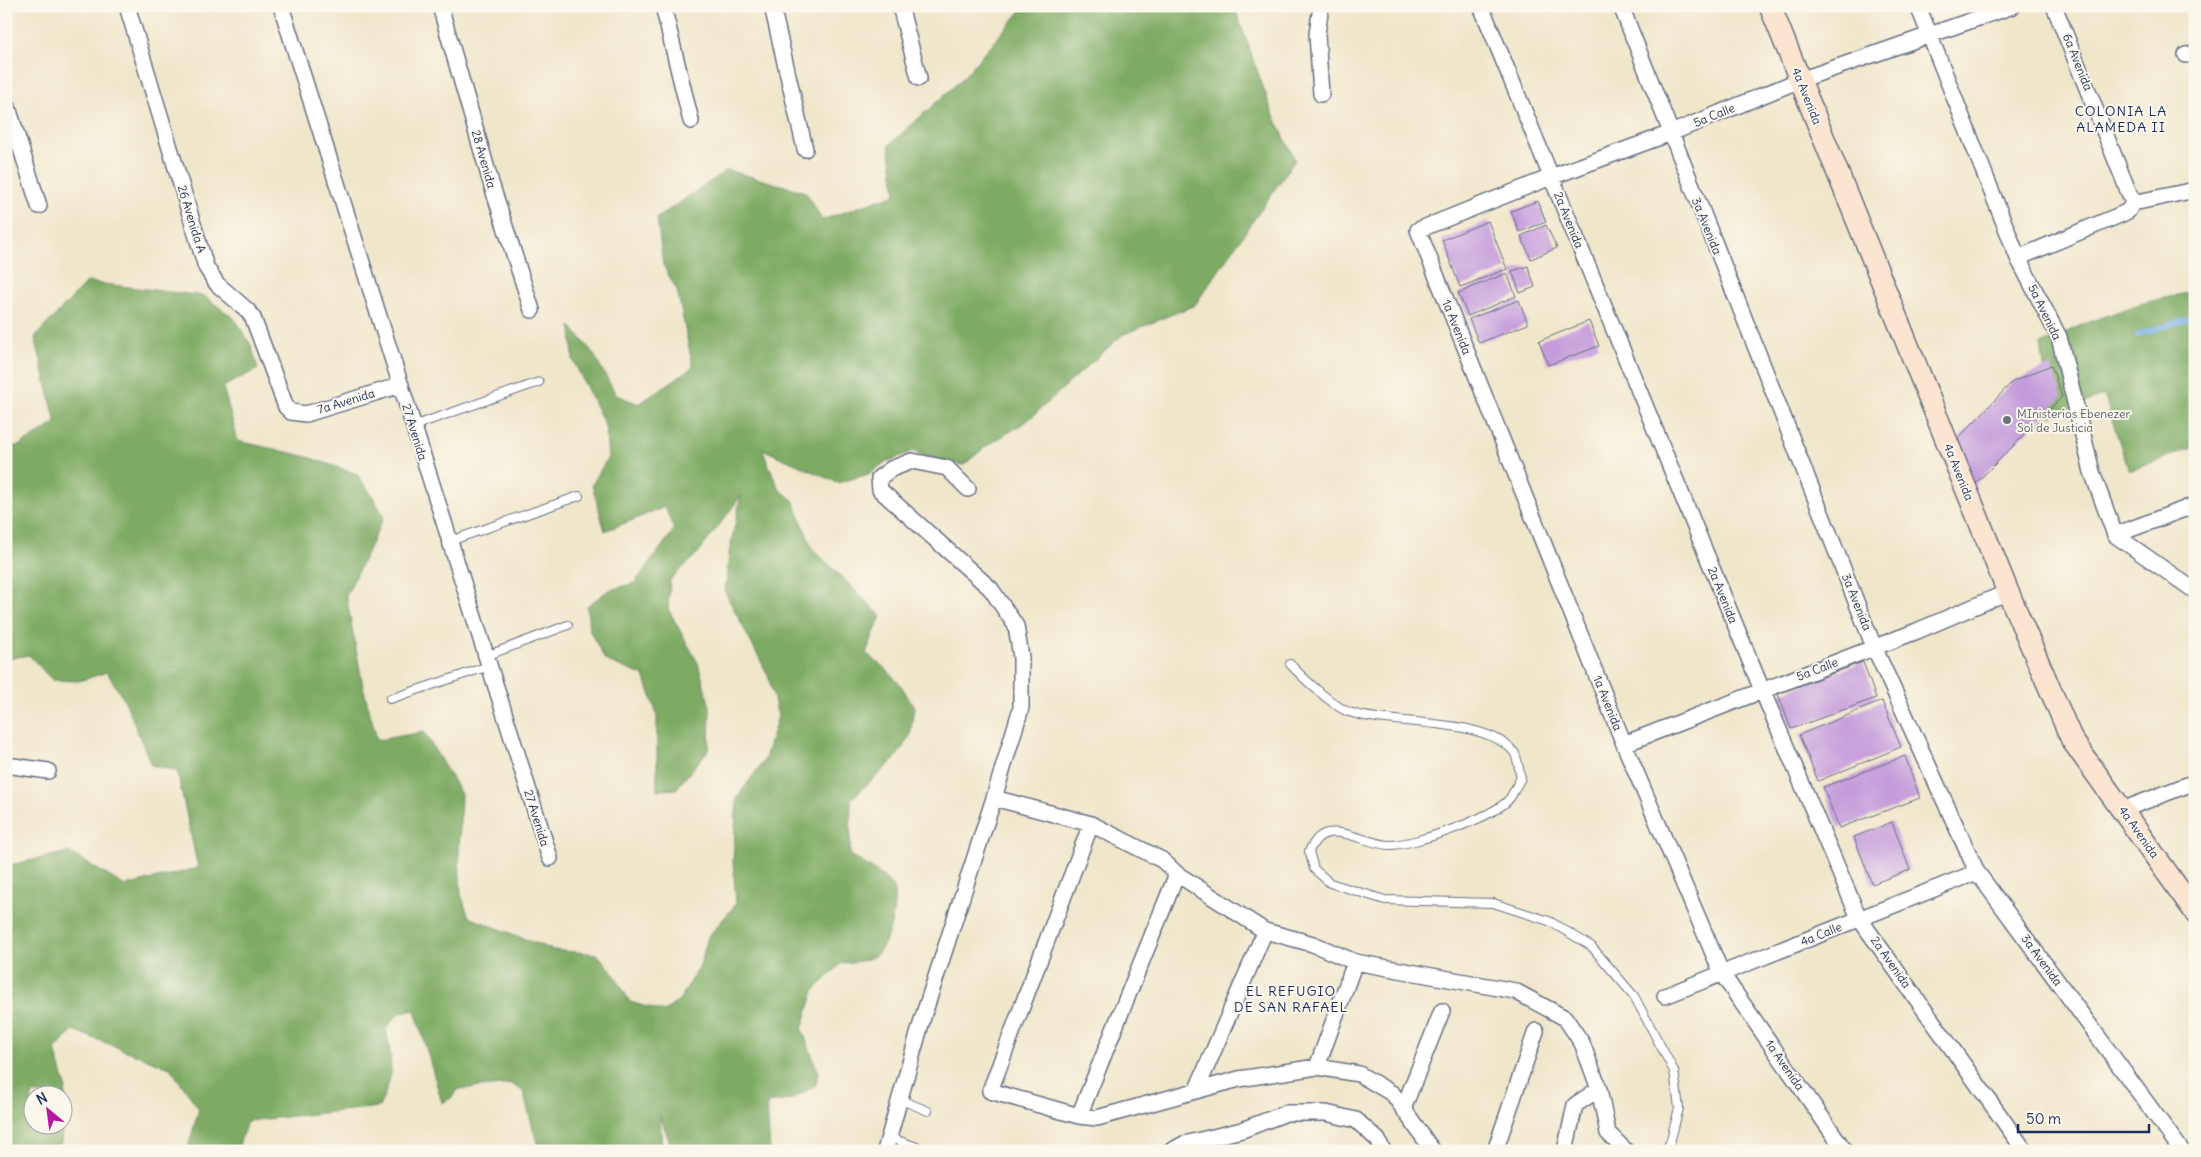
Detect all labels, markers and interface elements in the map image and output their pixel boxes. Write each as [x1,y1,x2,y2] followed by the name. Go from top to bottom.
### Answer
[2060,31,2096,93] street label: 6a Avenida
[1789,65,1825,127] street label: 4a Avenida
[1691,100,1737,130] street label: 5a Calle
[2075,102,2167,136] district label: COLONIA LA ALAMEDA II
[469,128,499,190] street label: 28 Avenida
[175,183,210,255] street label: 26 Avenida A
[1551,189,1587,251] street label: 2a Avenida
[1689,195,1725,257] street label: 3a Avenida
[2025,282,2065,342] street label: 5a Avenida
[1439,297,1475,357] street label: 1a Avenida
[316,385,377,417] street label: 7a Avenida
[399,402,431,462] street label: 27 Avenida
[2017,406,2131,435] place label: MInisterios Ebenezer Sol de Justicia
[2001,414,2013,426] marker: MInisterios Ebenezer Sol de Justicia
[1941,441,1977,503] street label: 4a Avenida
[1705,564,1741,626] street label: 2a Avenida
[1839,571,1875,633] street label: 3a Avenida
[1794,654,1840,684] street label: 5a Calle
[1590,673,1626,733] street label: 1a Avenida
[521,788,553,848] street label: 27 Avenida
[2116,803,2162,861] street label: 4a Avenida
[1798,919,1844,949] street label: 4a Calle
[2018,931,2066,989] street label: 3a Avenida
[1868,933,1914,991] street label: 2a Avenida
[1234,982,1348,1016] district label: EL REFUGIO DE SAN RAFAEL
[1762,1037,1808,1093] street label: 1a Avenida
[22,1084,72,1134] north arrow
[33,1088,50,1109] text: N
[2018,1102,2150,1134] scale bar
[2026,1109,2061,1128] text: 50 m

